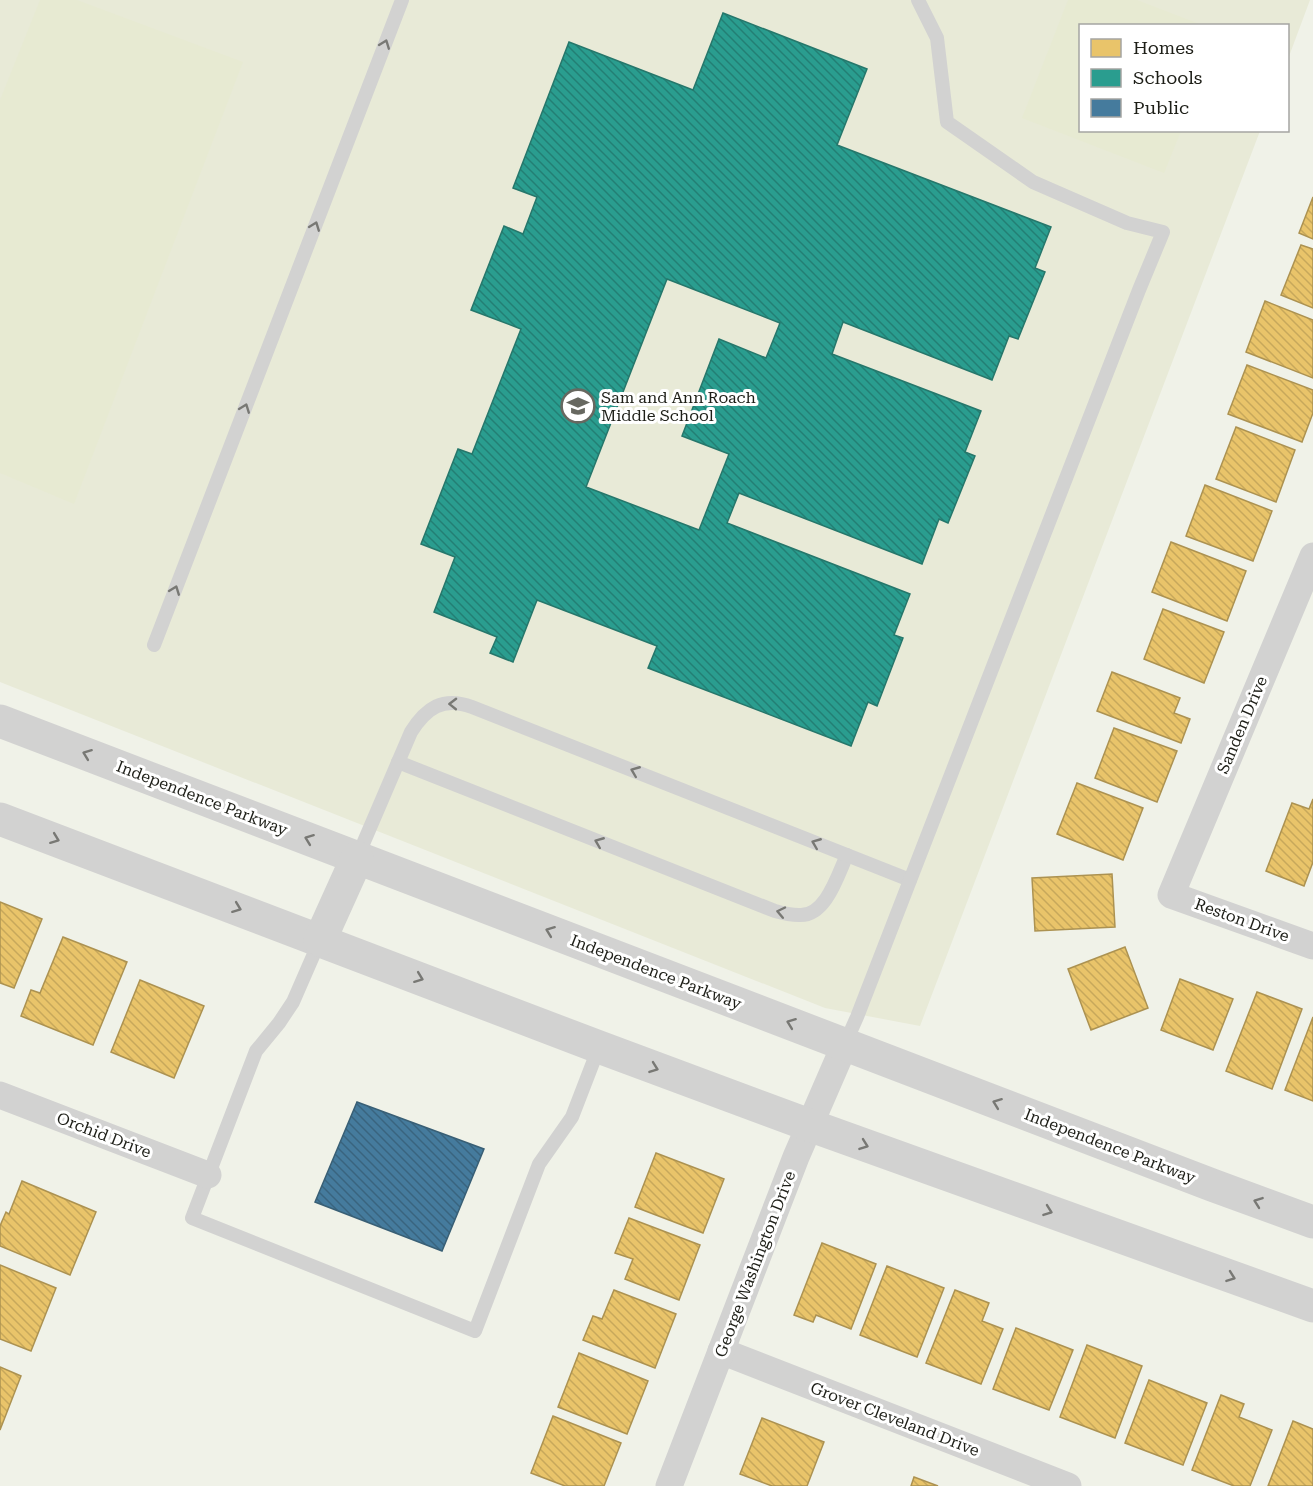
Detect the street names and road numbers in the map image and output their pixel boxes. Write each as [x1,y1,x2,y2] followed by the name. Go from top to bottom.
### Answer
[1213,673,1271,777] street label: Sanden Drive
[114,757,291,840] street label: Independence Parkway
[1192,894,1292,946] street label: Reston Drive
[568,931,745,1014] street label: Independence Parkway
[1022,1105,1199,1188] street label: Independence Parkway
[54,1108,154,1162] street label: Orchid Drive
[711,1168,799,1360] street label: George Washington Drive
[808,1378,982,1460] street label: Grover Cleveland Drive

